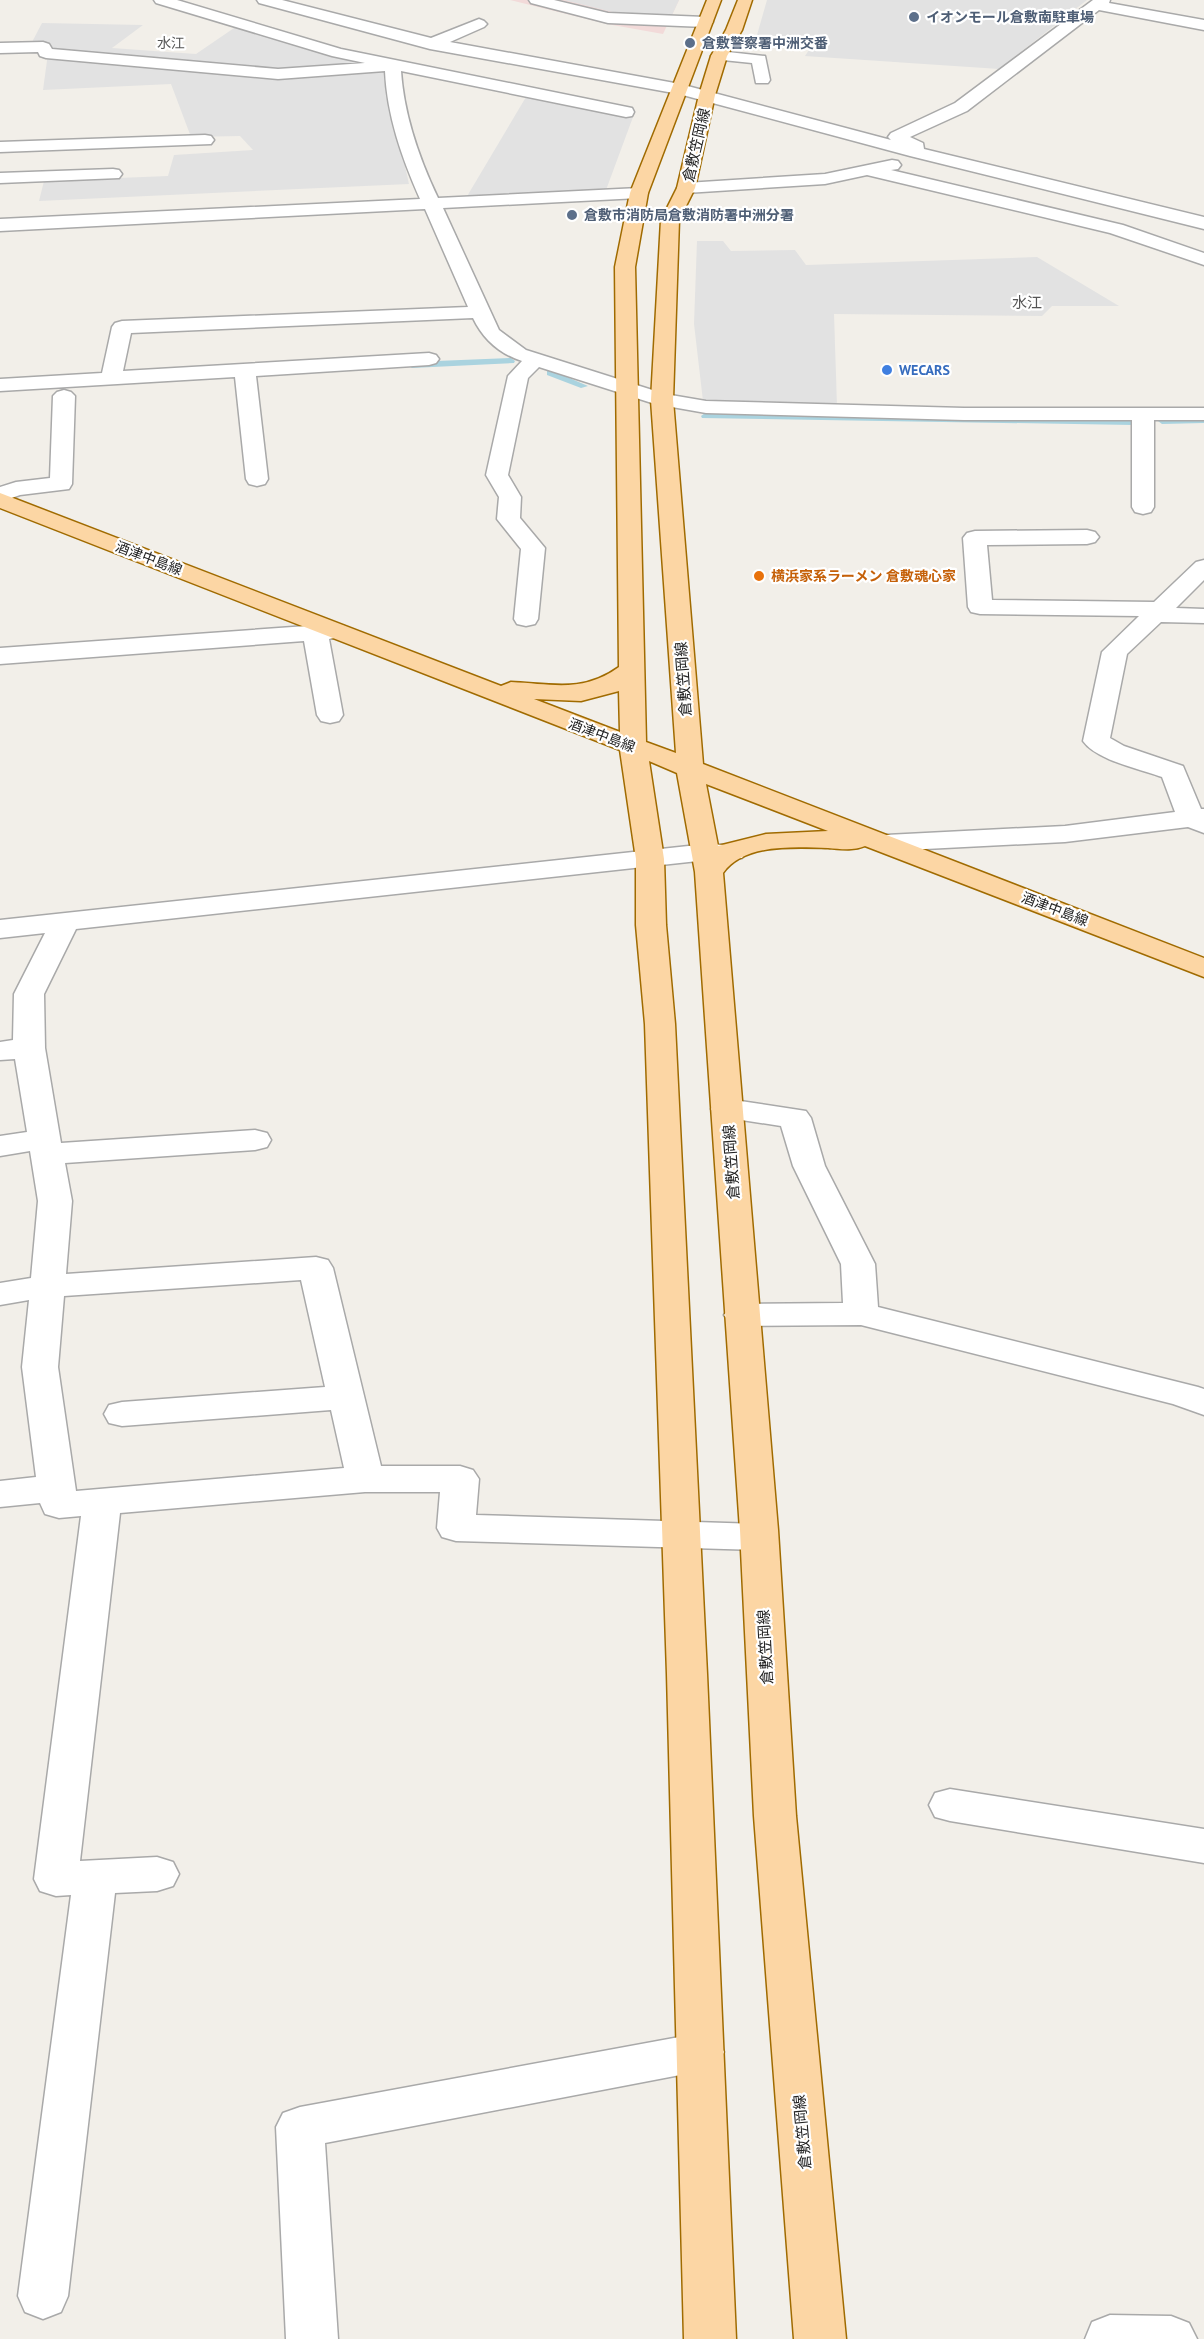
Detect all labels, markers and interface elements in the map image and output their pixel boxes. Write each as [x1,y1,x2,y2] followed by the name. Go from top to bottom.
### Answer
[926,8,1094,26] place label: イオンモール倉敷南駐車場
[907,10,921,24] marker: イオンモール倉敷南駐車場
[157,34,185,52] district label: 水江
[702,34,828,52] place label: 倉敷警察署中洲交番
[683,36,697,50] marker: 倉敷警察署中洲交番
[678,106,714,184] street label: 倉敷笠岡線
[584,206,794,224] place label: 倉敷市消防局倉敷消防署中洲分署
[565,208,579,222] marker: 倉敷市消防局倉敷消防署中洲分署
[1012,293,1042,312] district label: 水江
[899,361,950,379] place label: WECARS
[880,363,894,377] marker: WECARS
[113,537,185,579] street label: 酒津中島線
[771,567,956,585] place label: 横浜家系ラーメン 倉敷魂心家
[752,569,766,583] marker: 横浜家系ラーメン 倉敷魂心家
[671,641,695,717] street label: 倉敷笠岡線
[566,714,638,756] street label: 酒津中島線
[1019,888,1091,930] street label: 酒津中島線
[719,1124,743,1200] street label: 倉敷笠岡線
[754,1609,776,1685] street label: 倉敷笠岡線
[789,2094,815,2170] street label: 倉敷笠岡線

